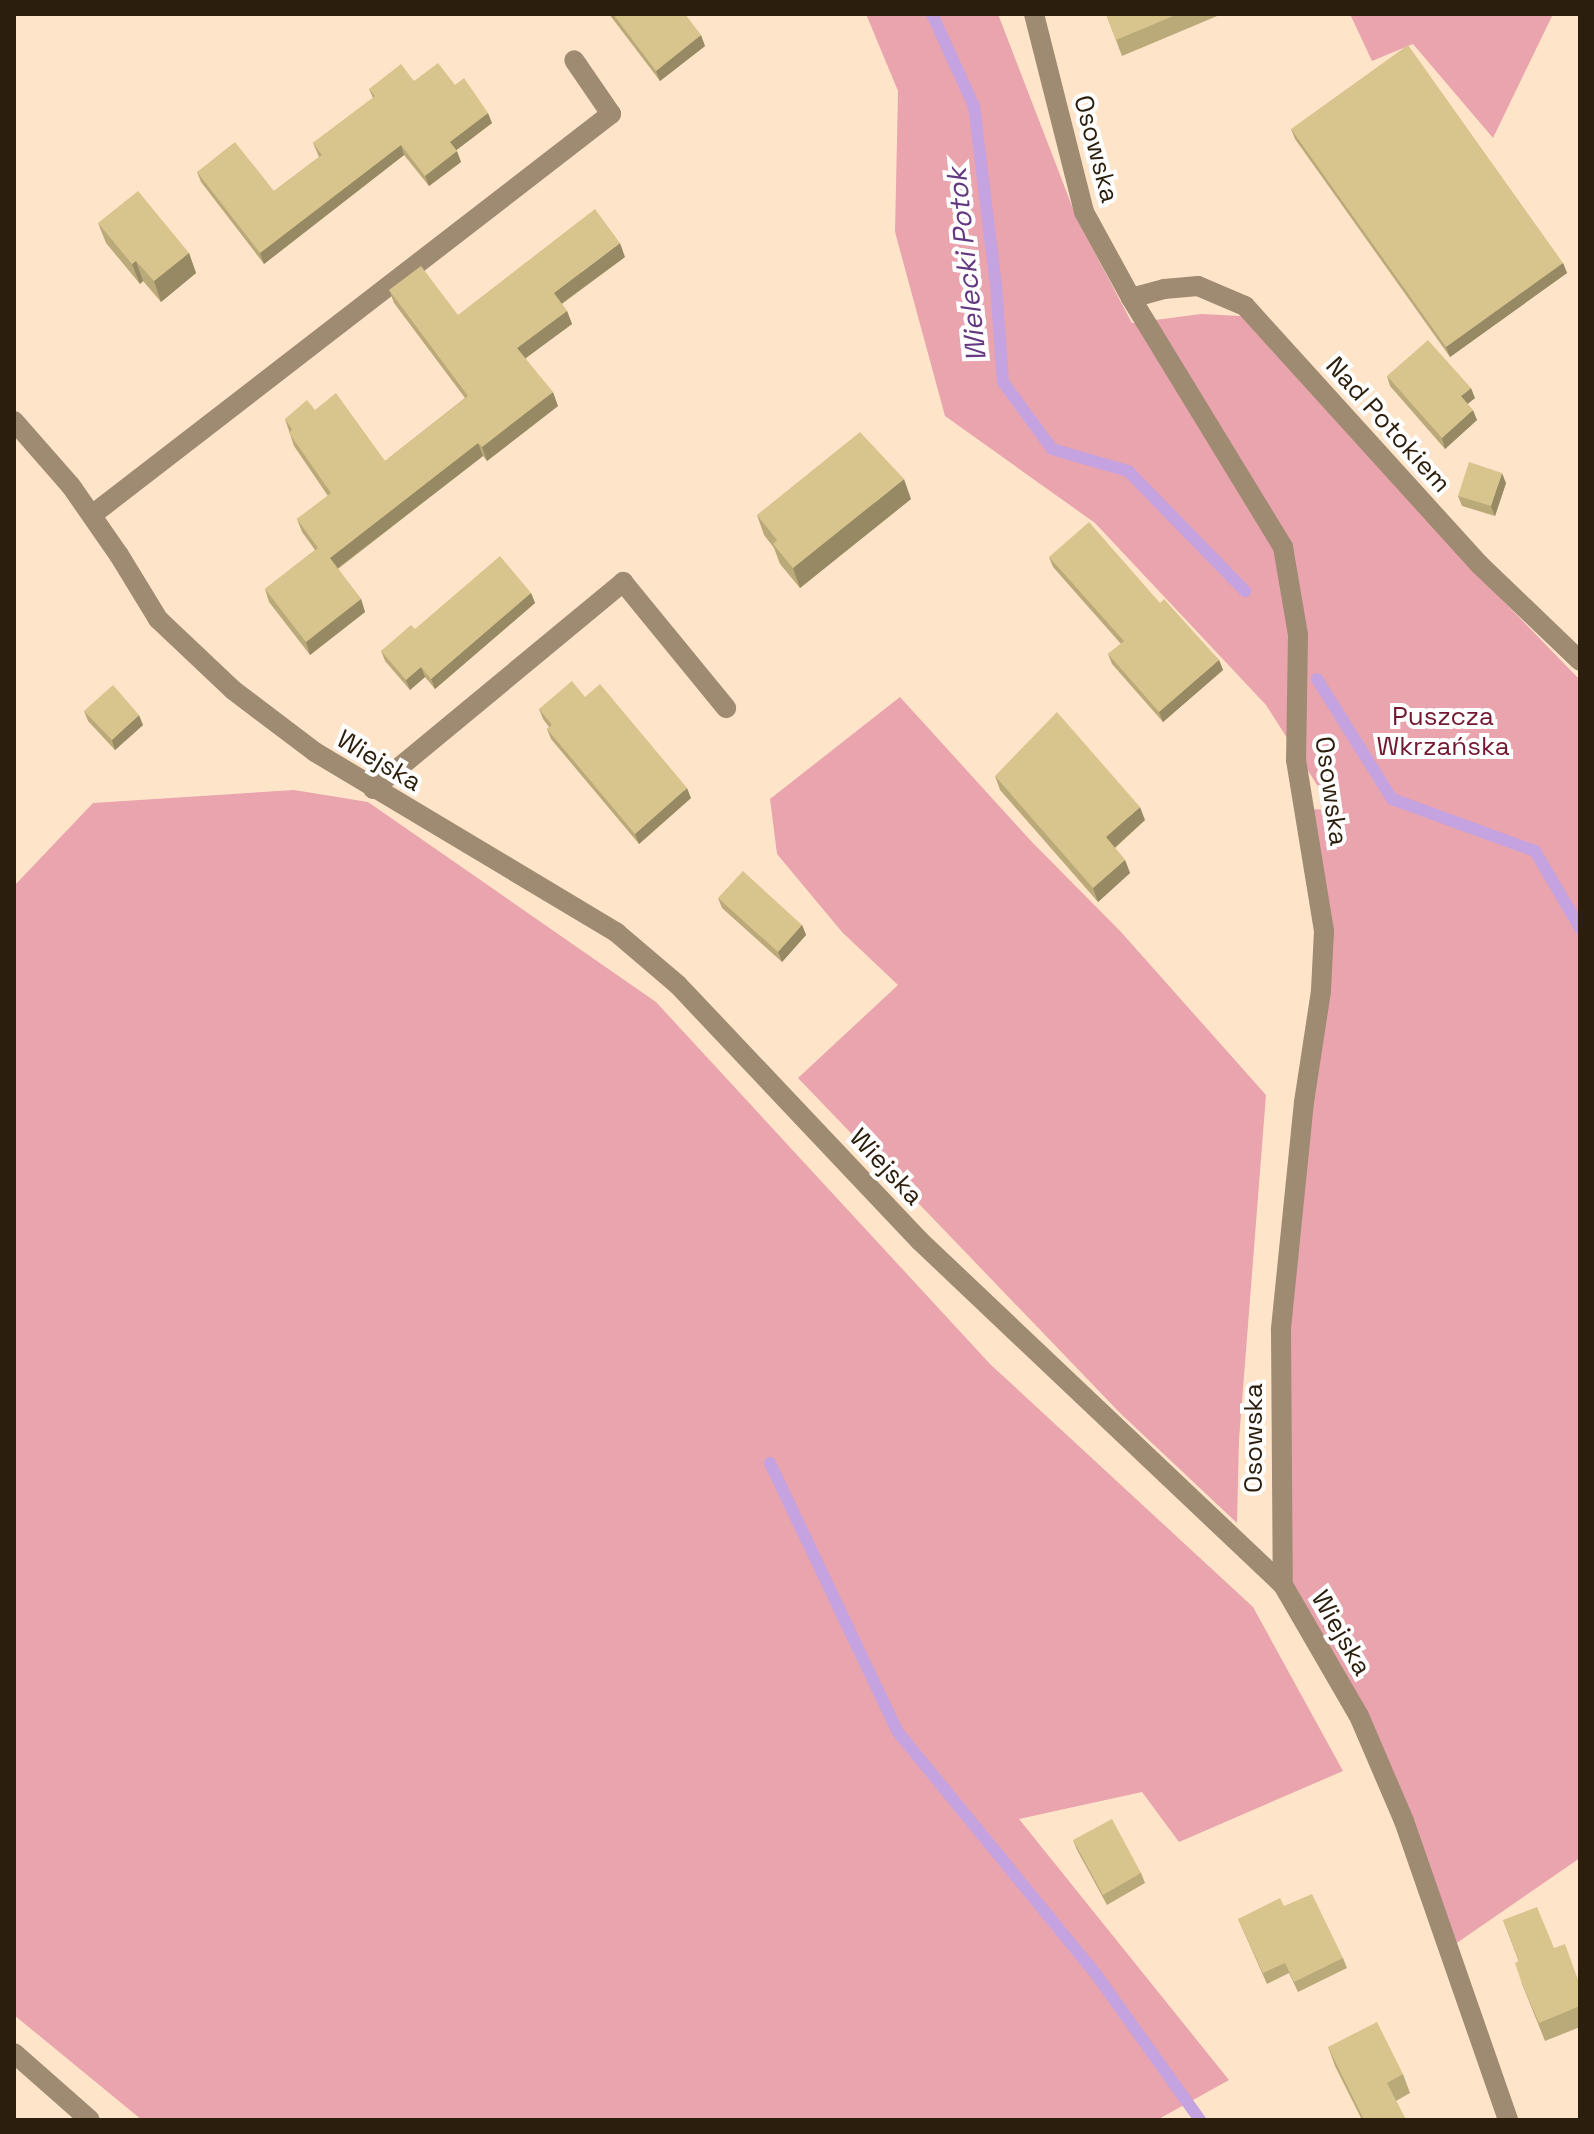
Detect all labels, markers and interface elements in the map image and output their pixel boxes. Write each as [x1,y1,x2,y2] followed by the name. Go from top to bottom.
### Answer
[1067,92,1125,206] street label: Osowska
[939,166,993,364] water label: Wielecki Potok
[1319,351,1457,499] street label: Nad Potokiem
[1376,701,1510,762] park label: Puszcza Wkrzańska
[331,724,427,798] street label: Wiejska
[1308,734,1354,848] street label: Osowska
[843,1122,929,1212] street label: Wiejska
[1238,1383,1270,1493] street label: Osowska
[1304,1585,1378,1681] street label: Wiejska

